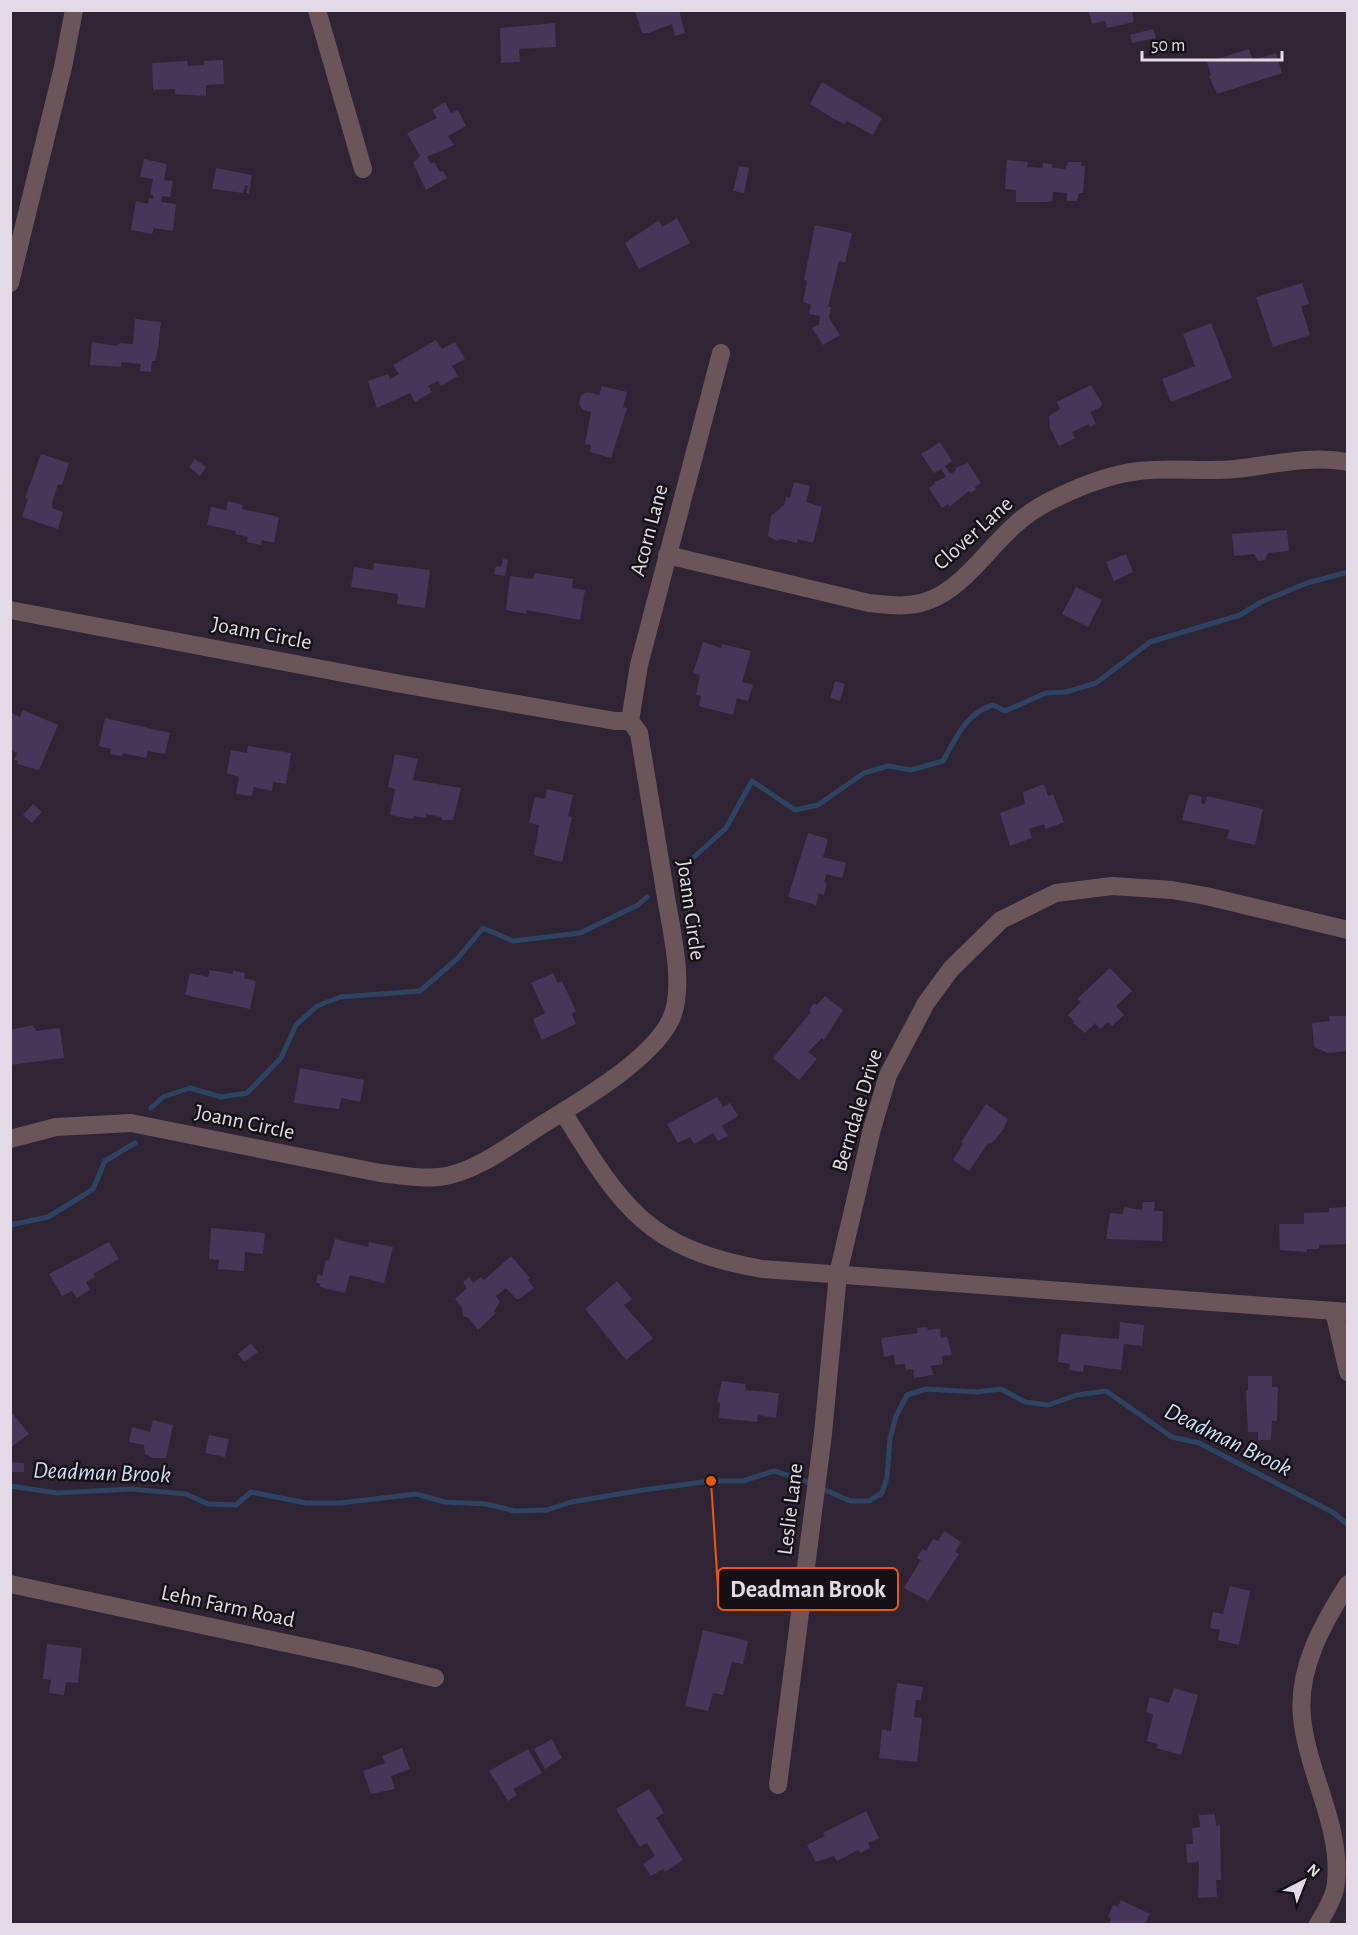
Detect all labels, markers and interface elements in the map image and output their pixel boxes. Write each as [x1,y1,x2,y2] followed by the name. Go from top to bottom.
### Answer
[1142,24,1282,62] scale bar
[1151,37,1185,55] text: 50 m
[626,482,672,578] street label: Acorn Lane
[929,492,1017,574] street label: Clover Lane
[210,613,314,653] street label: Joann Circle
[673,858,709,962] street label: Joann Circle
[828,1046,886,1174] street label: Berndale Drive
[193,1101,297,1143] street label: Joann Circle
[1161,1399,1295,1481] water label: Deadman Brook
[33,1459,171,1487] water label: Deadman Brook
[773,1462,807,1556] street label: Leslie Lane
[718,1568,898,1610] callout: Deadman Brook
[730,1578,886,1602] text: Deadman Brook
[159,1581,297,1631] street label: Lehn Farm Road
[1274,1851,1334,1911] north arrow
[1304,1861,1323,1880] text: N

